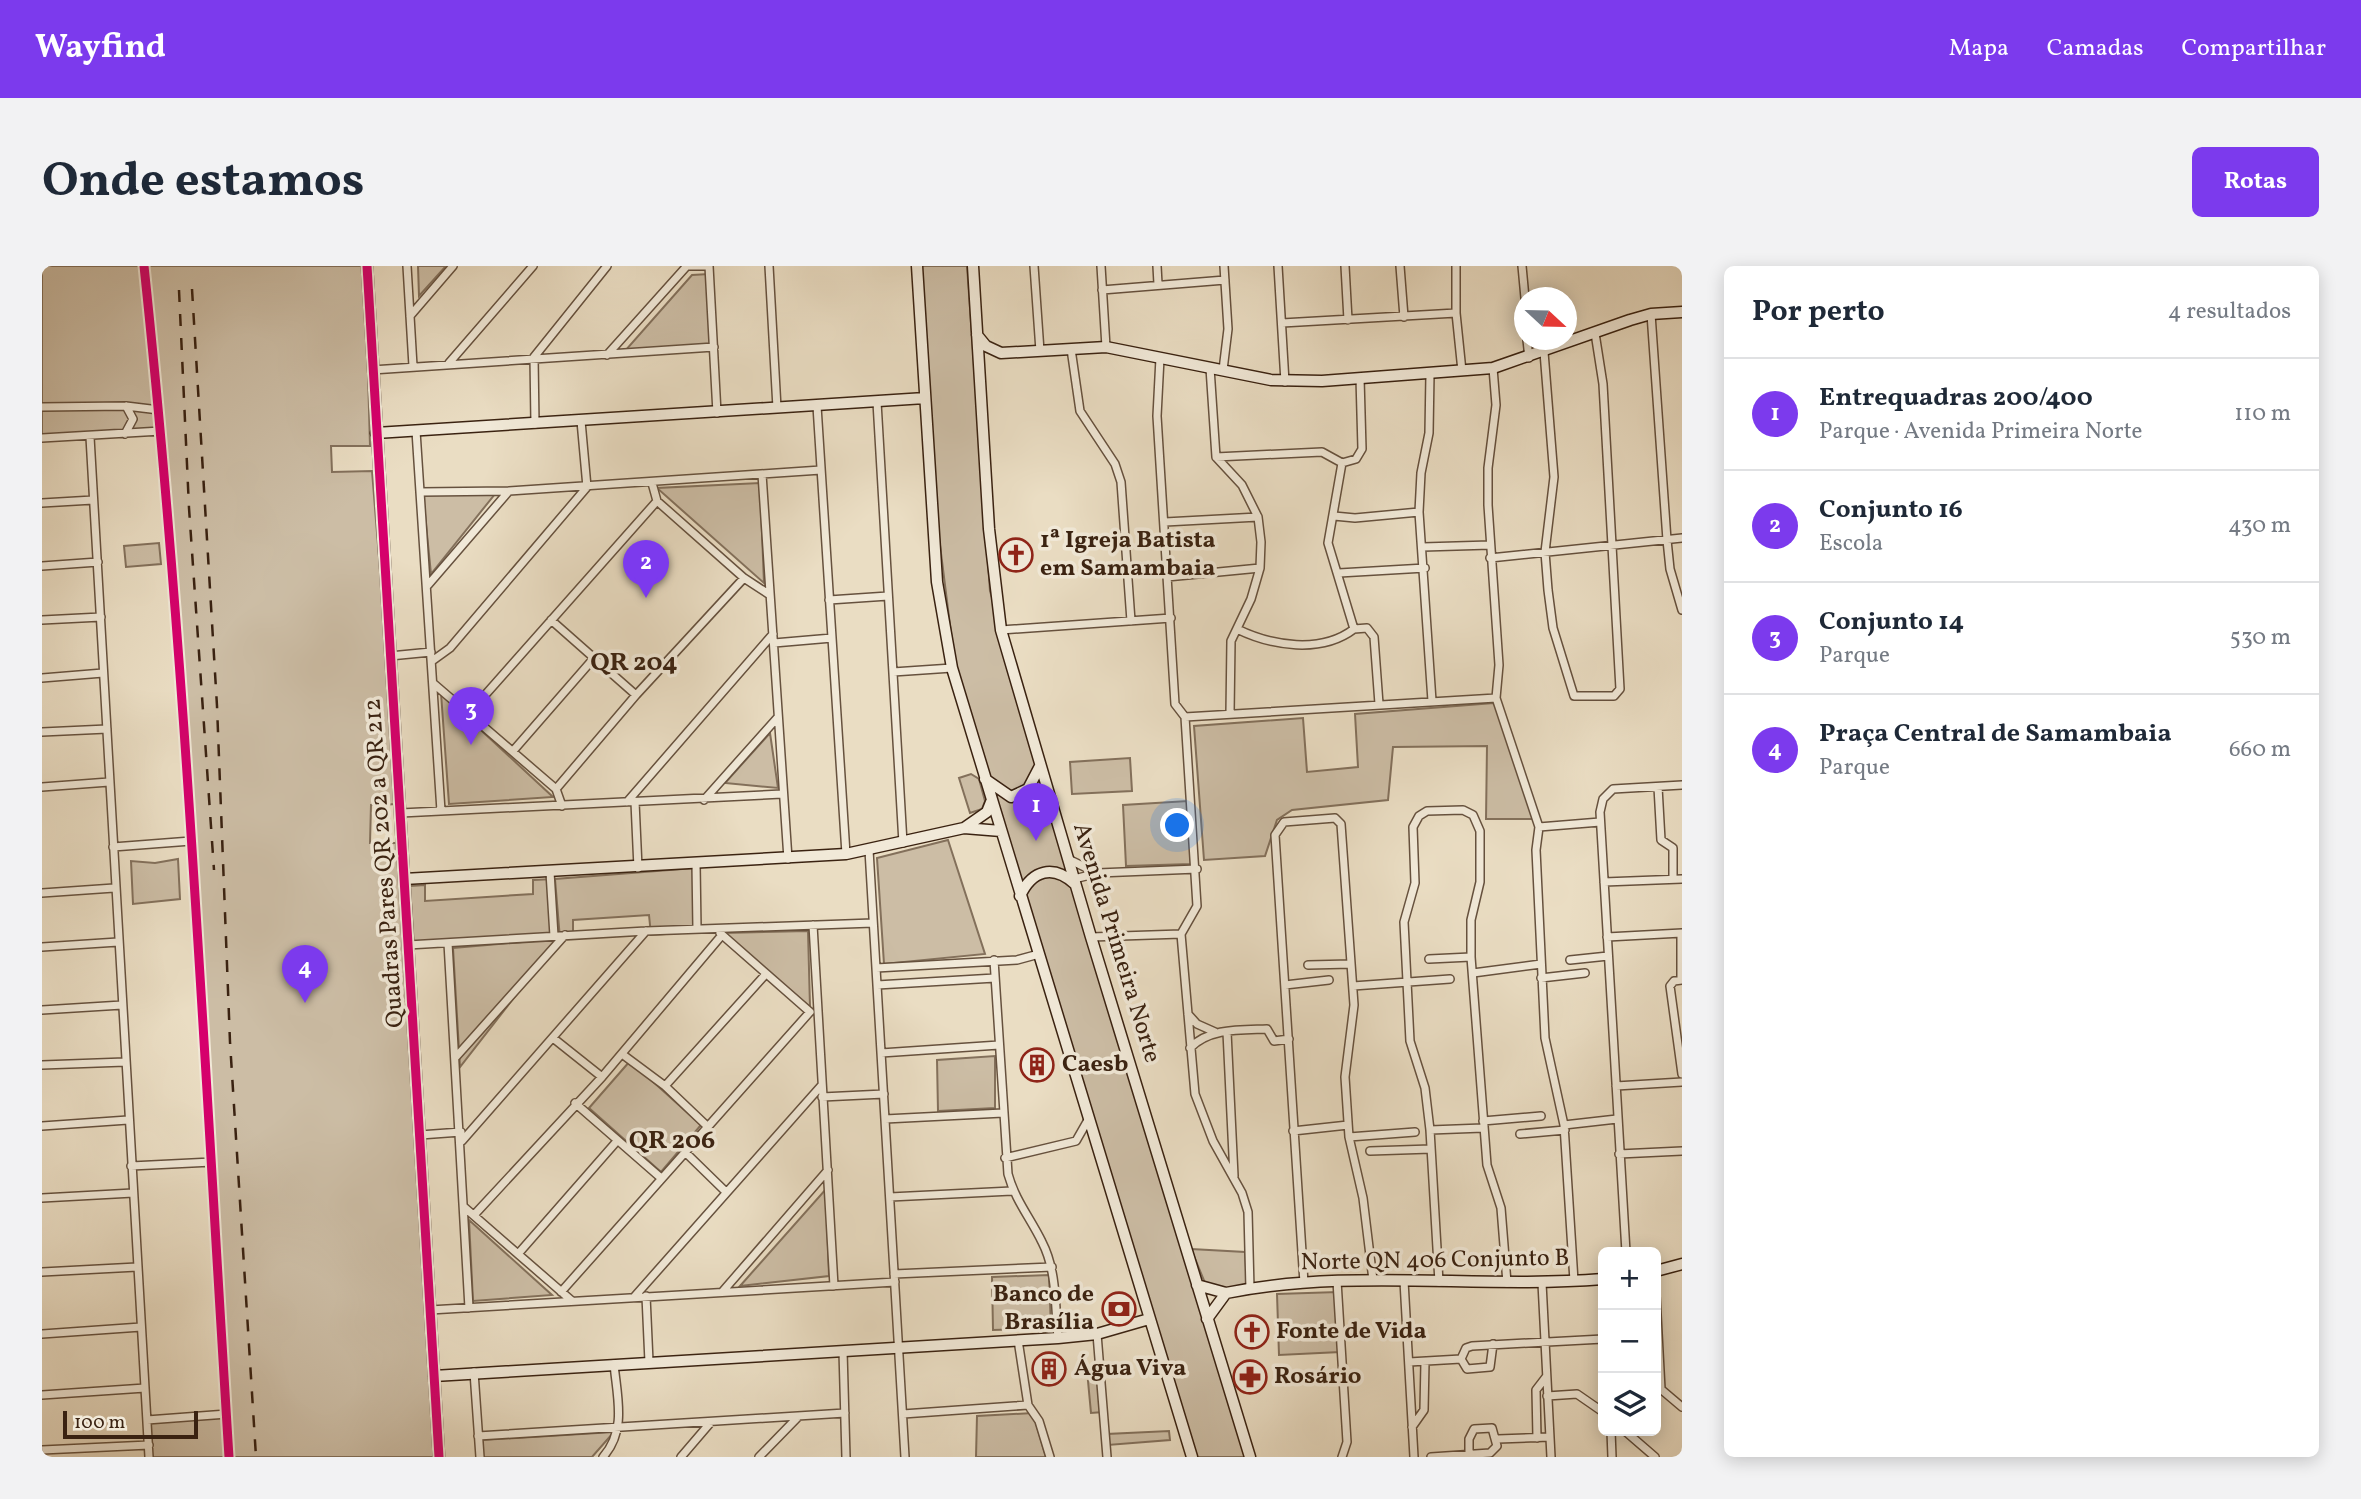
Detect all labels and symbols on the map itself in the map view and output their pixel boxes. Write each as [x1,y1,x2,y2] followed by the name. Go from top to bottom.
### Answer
[1514,287,1577,350] north arrow
[1040,524,1216,586] place label: 1ª Igreja Batista em Samambaia
[997,536,1035,574] church icon: 1ª Igreja Batista em Samambaia
[623,540,669,598] pin: 2
[590,645,678,681] district label: QR 204
[448,687,494,745] pin: 3
[357,697,413,1029] street label: Quadras Pares QR 202 a QR 212
[1013,783,1059,841] pin: 1
[1160,808,1194,842] your location
[1063,819,1169,1067] street label: Avenida Primeira Norte
[282,945,328,1003] pin: 4
[1018,1046,1056,1084] building icon: Caesb
[1062,1048,1128,1082] place label: Caesb
[629,1123,715,1159] district label: QR 206
[1300,1242,1570,1280] street label: Norte QN 406 Conjunto B
[993,1278,1094,1340] place label: Banco de Brasília
[1100,1290,1138,1328] bank icon: Banco de Brasília
[1233,1313,1271,1351] church icon: Fonte de Vida
[1276,1315,1427,1349] place label: Fonte de Vida
[1030,1350,1068,1388] building icon: Água Viva
[1074,1352,1186,1386] place label: Água Viva
[1231,1358,1269,1396] pharmacy icon: Rosário
[1274,1360,1362,1394] place label: Rosário
[63,1408,198,1440] scale bar

